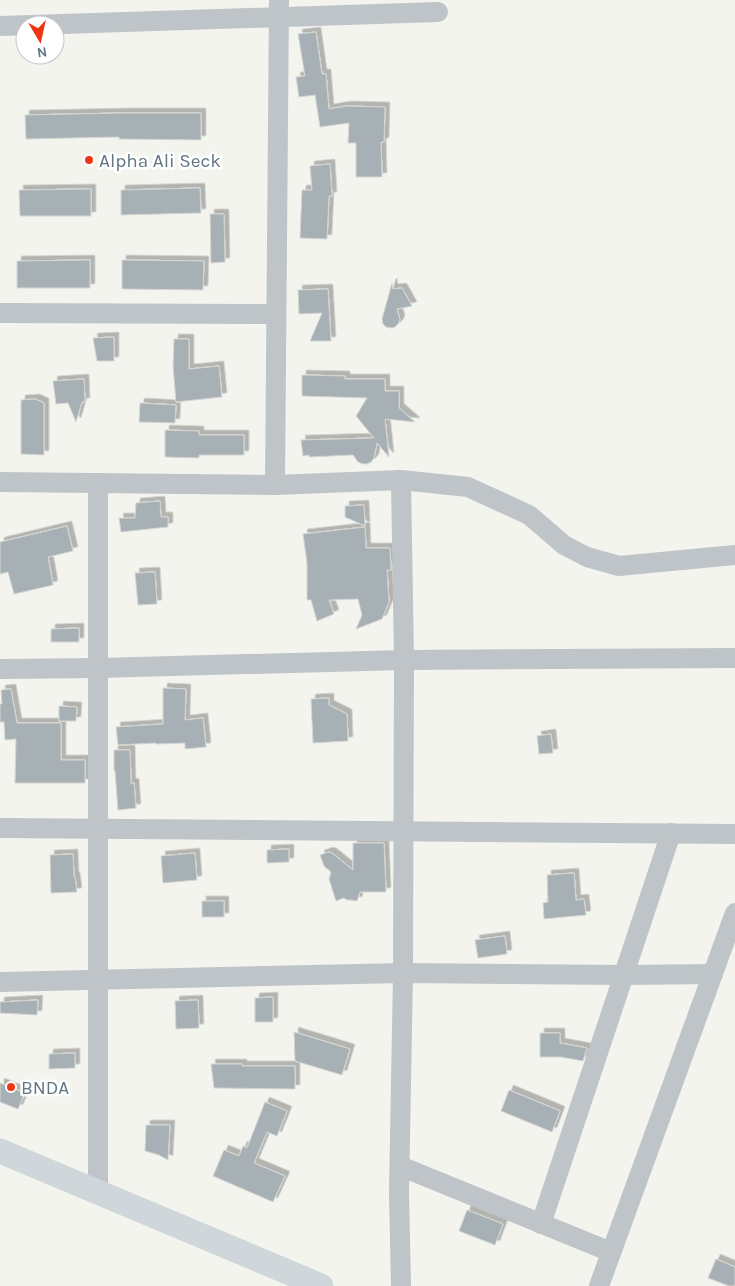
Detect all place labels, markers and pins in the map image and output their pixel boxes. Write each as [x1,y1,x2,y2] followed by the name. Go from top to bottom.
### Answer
[99,150,221,172] place label: Alpha Ali Seck
[83,154,95,166] marker: Alpha Ali Seck
[21,1077,69,1099] place label: BNDA
[5,1081,17,1093] marker: BNDA

